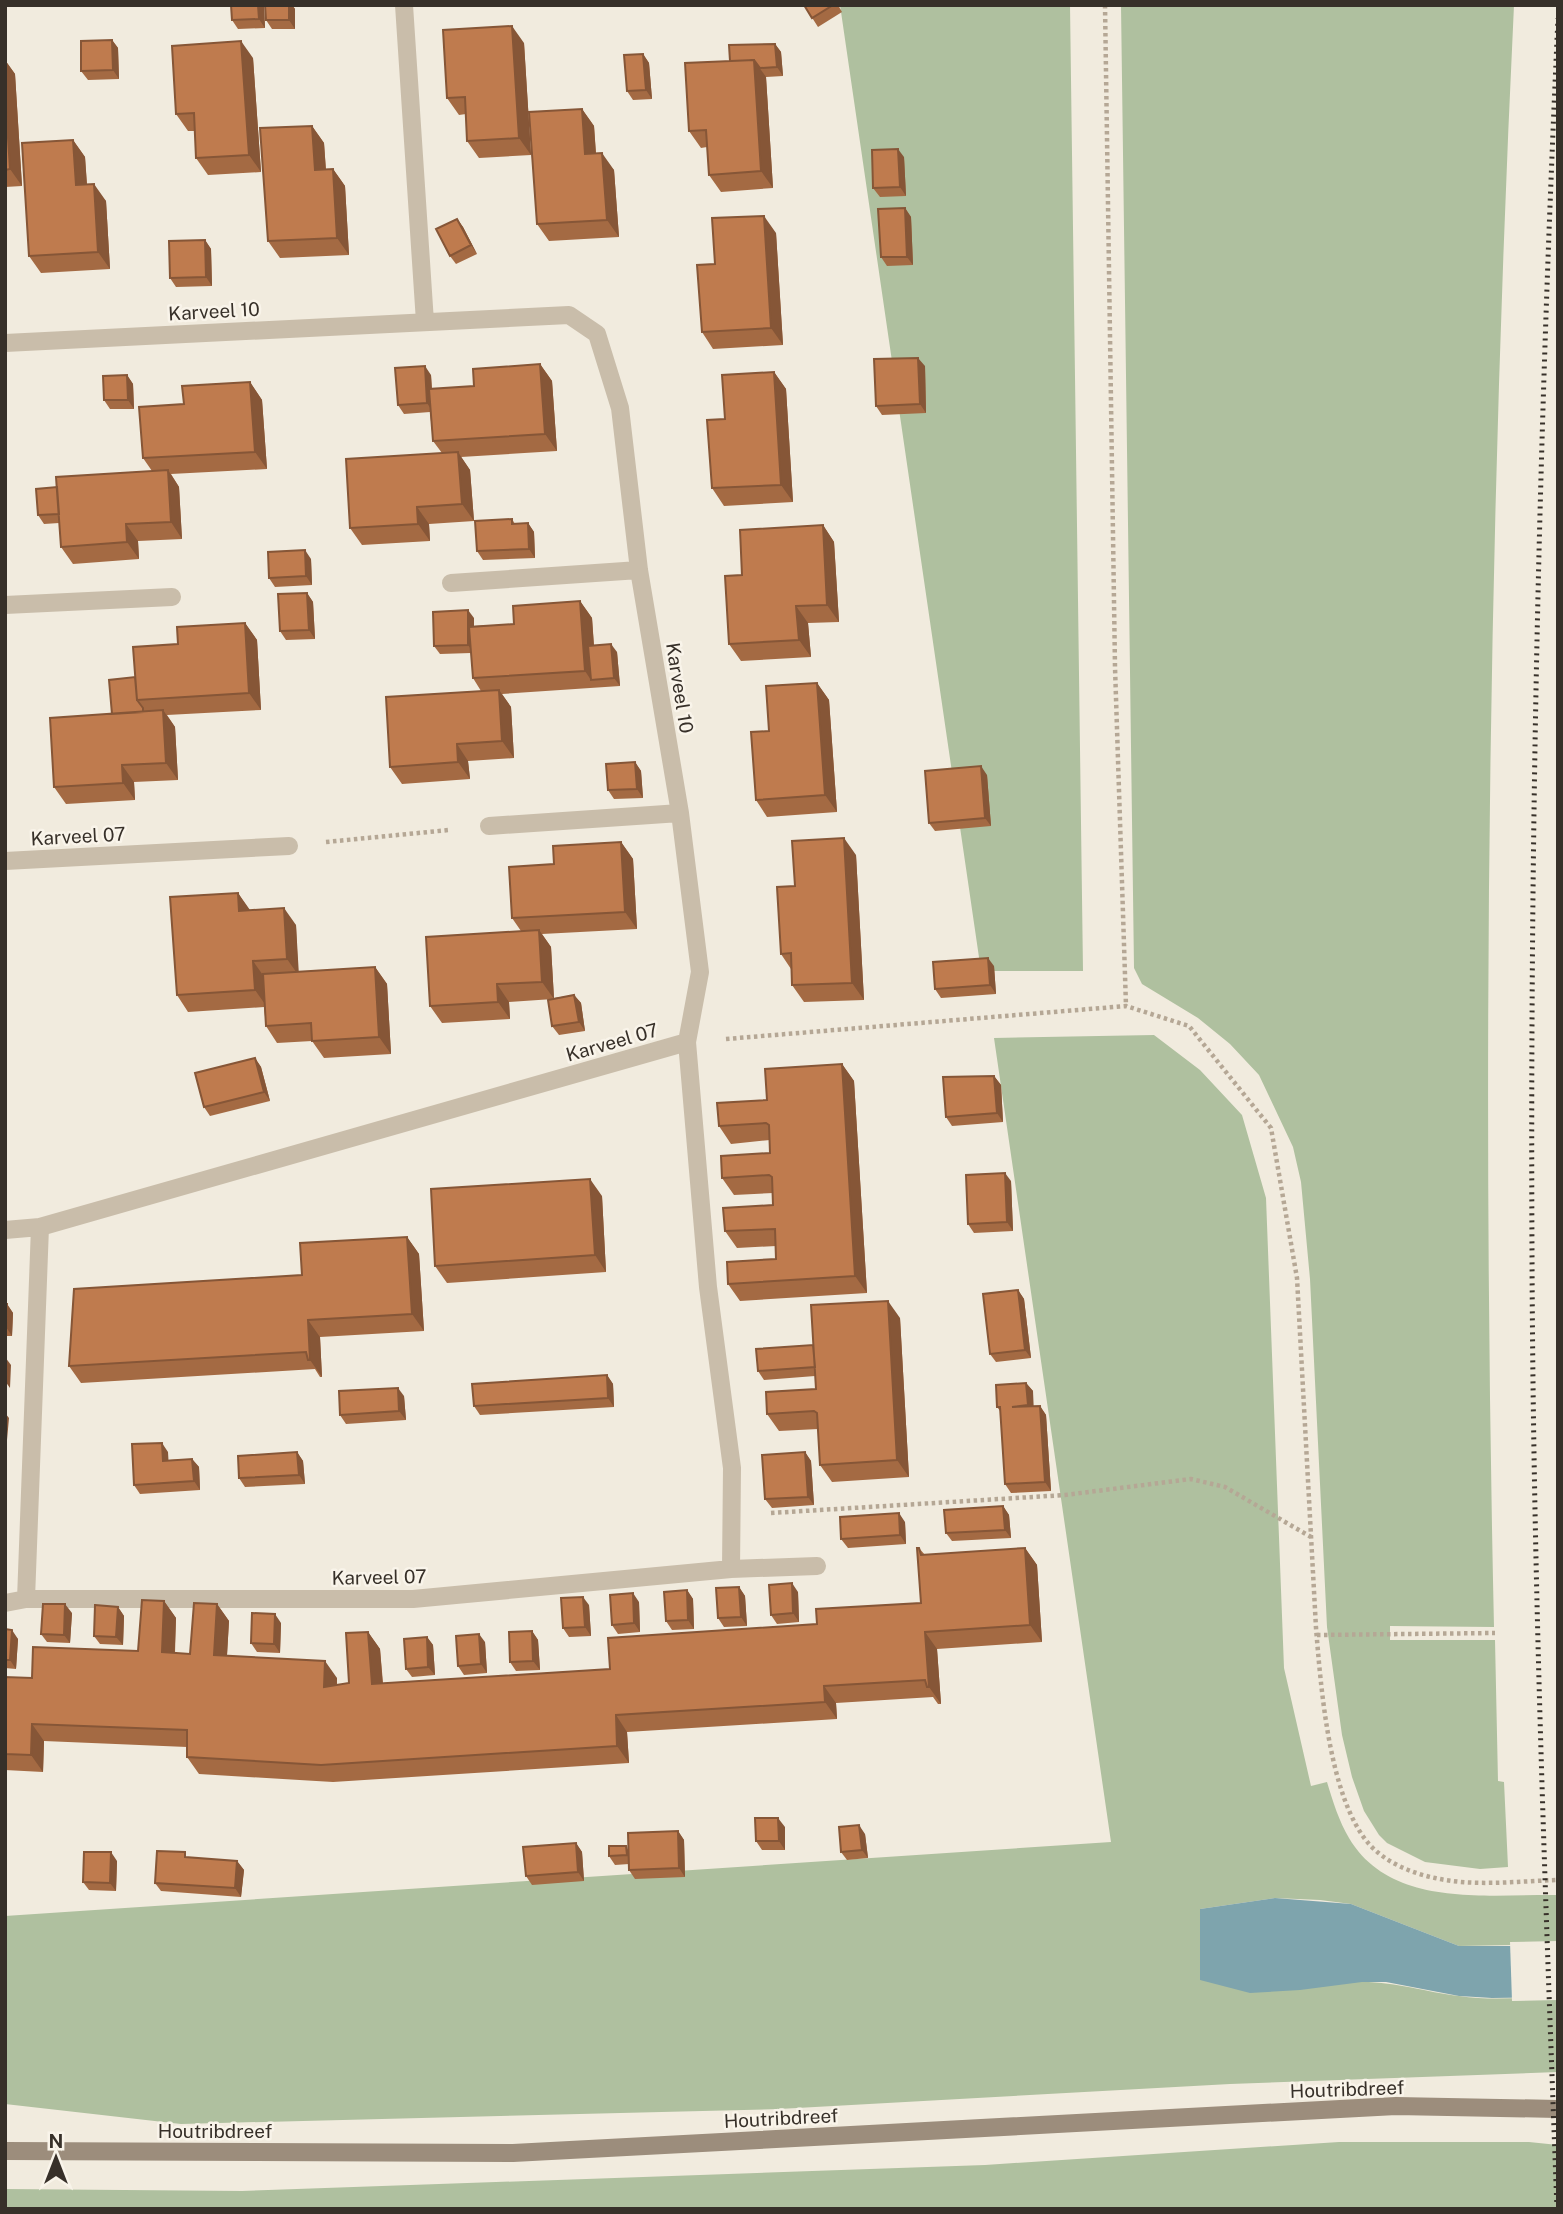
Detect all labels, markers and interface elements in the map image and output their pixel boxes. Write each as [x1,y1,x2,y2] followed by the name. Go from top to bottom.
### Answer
[168,298,260,324] street label: Karveel 10
[662,641,698,735] street label: Karveel 10
[30,823,126,849] street label: Karveel 07
[563,1018,661,1066] street label: Karveel 07
[331,1565,427,1589] street label: Karveel 07
[1289,2076,1405,2102] street label: Houtribdreef
[723,2104,839,2132] street label: Houtribdreef
[158,2120,272,2142] street label: Houtribdreef
[21,2123,91,2193] north arrow
[49,2130,63,2152] text: N

